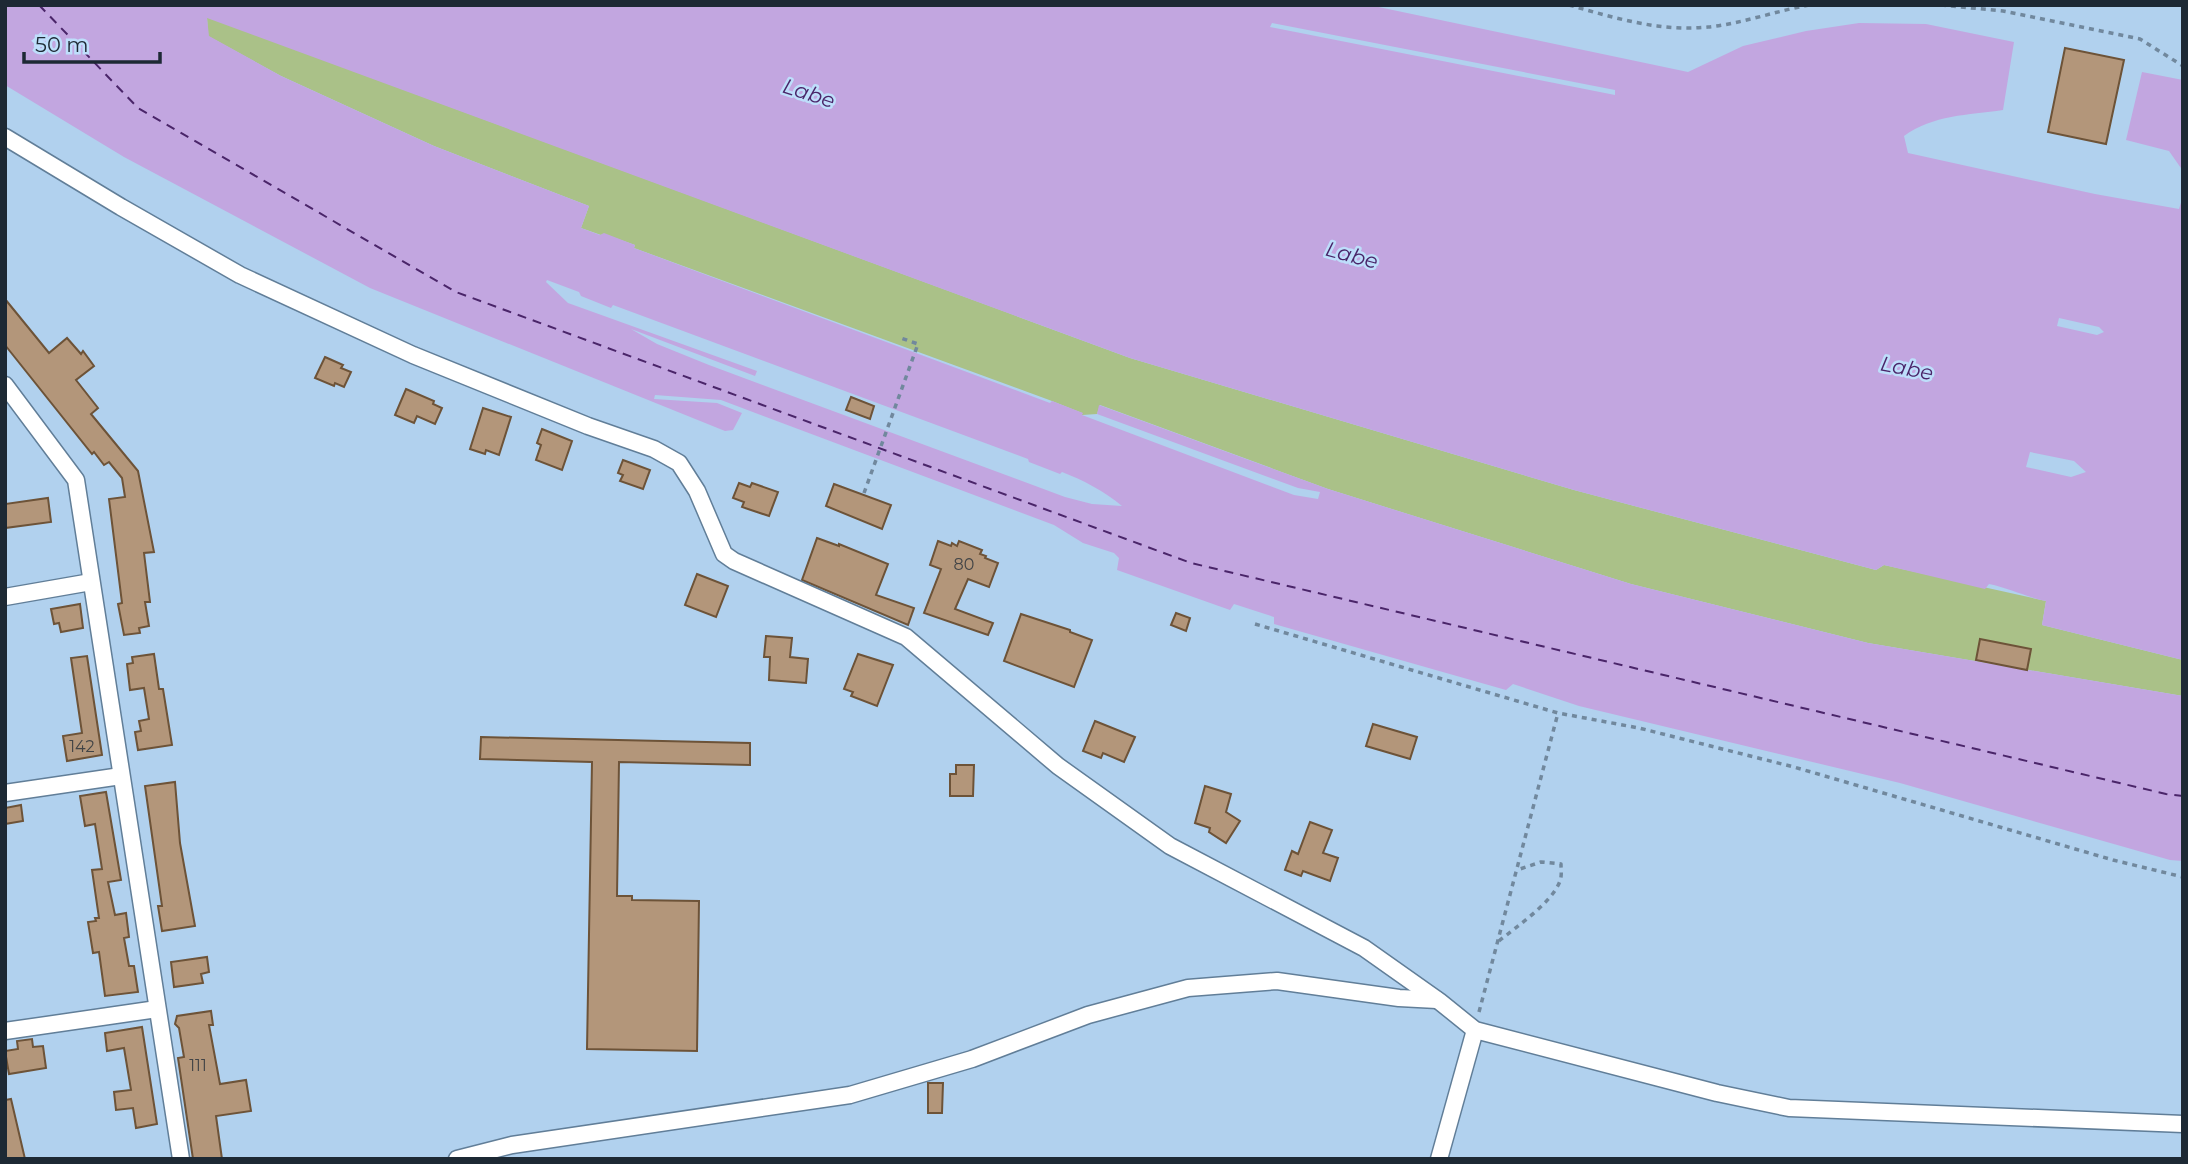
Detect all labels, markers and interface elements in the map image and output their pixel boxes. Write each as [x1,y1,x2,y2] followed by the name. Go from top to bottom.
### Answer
[24,21,161,65] scale bar
[35,32,89,57] text: 50 m
[780,73,838,113] water label: Labe
[1323,236,1381,274] water label: Labe
[1878,351,1936,385] water label: Labe
[954,555,974,574] house number: 80
[69,737,95,756] house number: 142
[189,1056,207,1075] house number: 111

